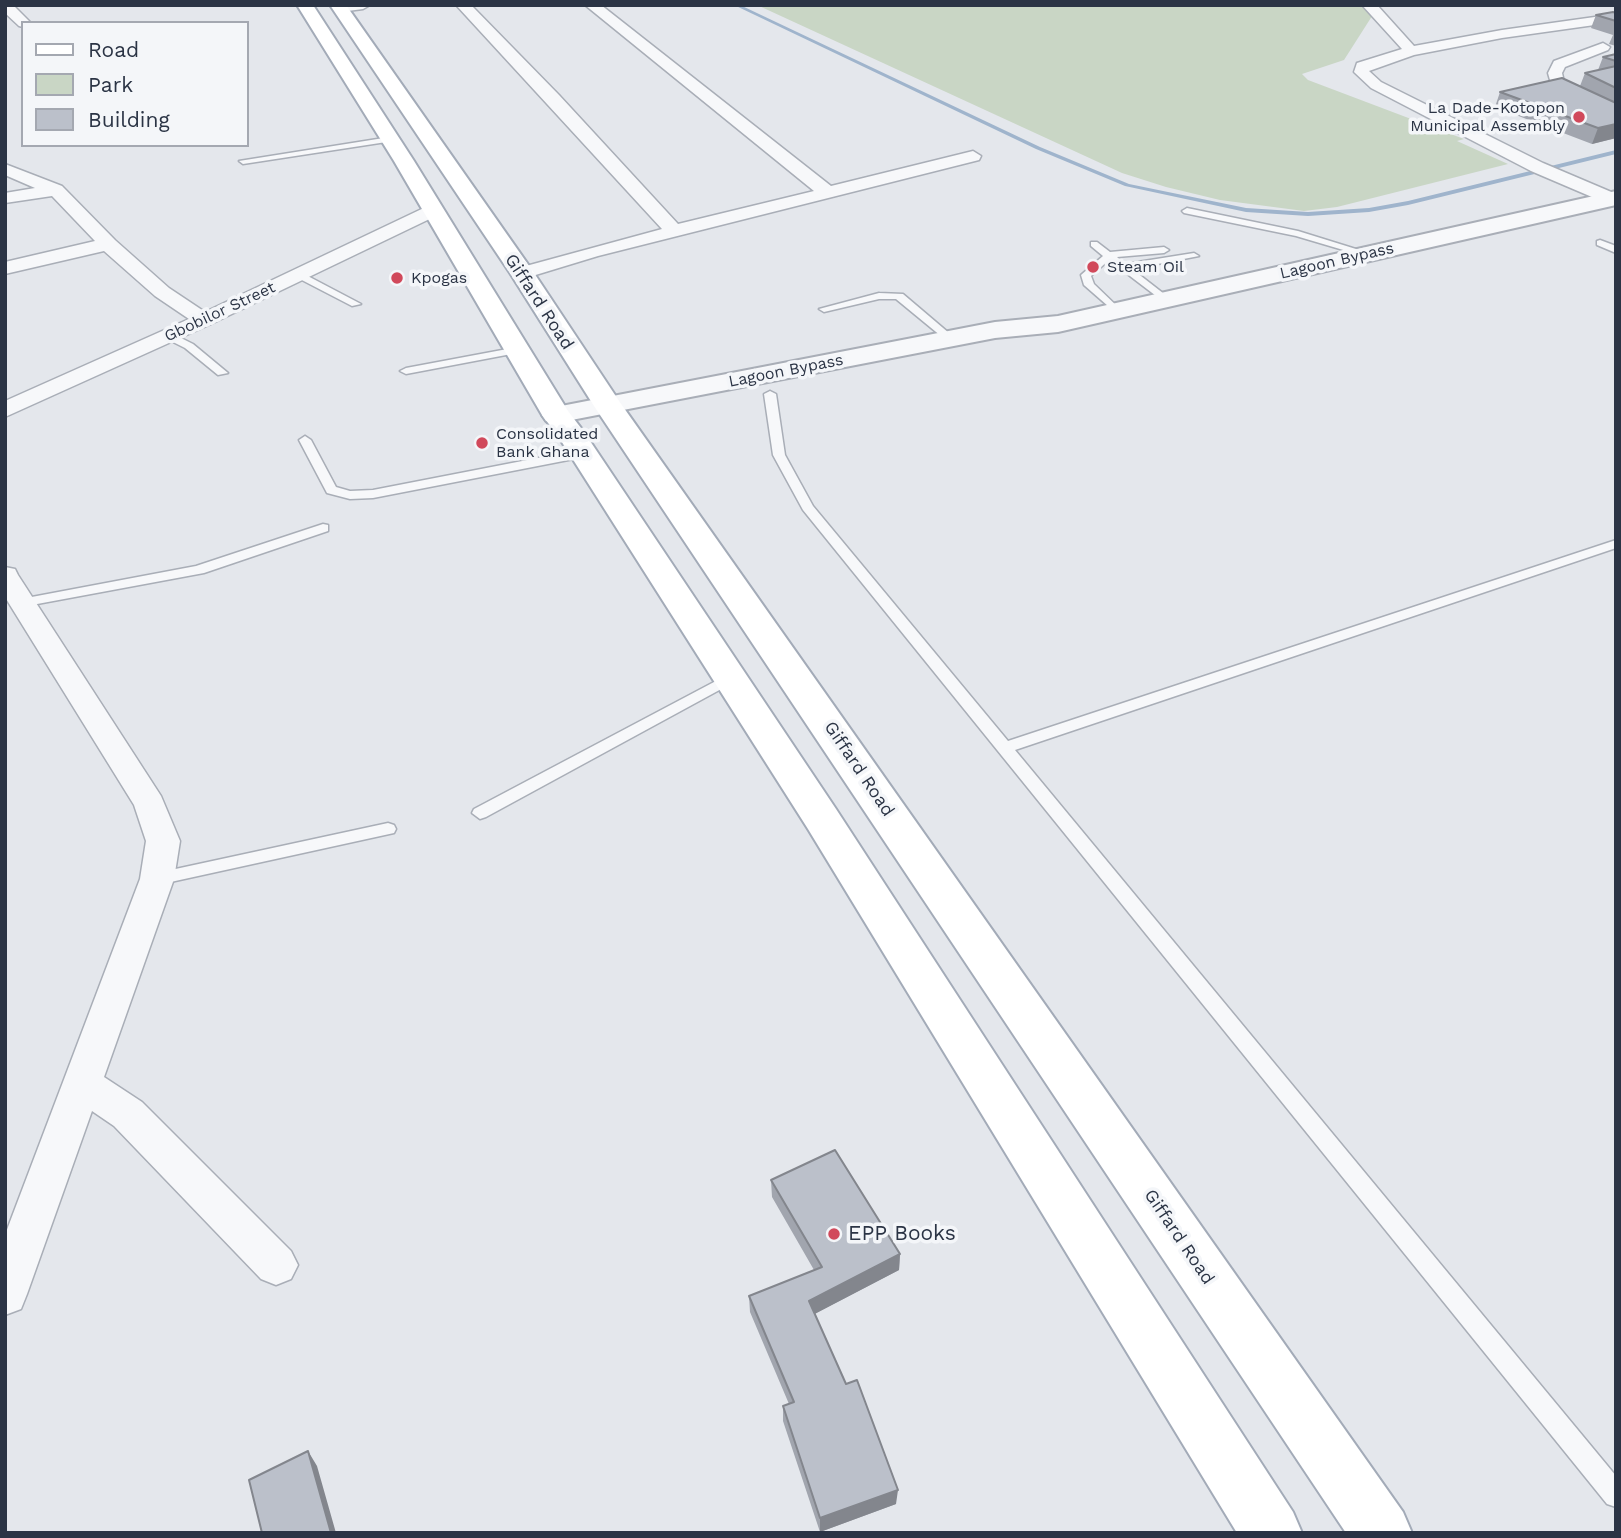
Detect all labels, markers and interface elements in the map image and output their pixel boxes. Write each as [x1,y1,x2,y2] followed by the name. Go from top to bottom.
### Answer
[21,21,248,147] legend
[88,37,139,62] text: Road
[88,72,133,97] text: Park
[1410,98,1565,136] place label: La Dade-Kotopon Municipal Assembly
[88,107,170,132] text: Building
[1571,109,1587,125] marker: La Dade-Kotopon Municipal Assembly
[1278,239,1396,283] street label: Lagoon Bypass
[500,250,578,354] street label: Giffard Road
[1107,257,1184,277] place label: Steam Oil
[1085,259,1101,275] marker: Steam Oil
[411,268,467,288] place label: Kpogas
[389,270,405,286] marker: Kpogas
[161,278,279,346] street label: Gbobilor Street
[727,350,845,392] street label: Lagoon Bypass
[496,424,598,462] place label: Consolidated Bank Ghana
[474,435,490,451] marker: Consolidated Bank Ghana
[819,717,899,821] street label: Giffard Road
[1139,1185,1219,1289] street label: Giffard Road
[848,1221,956,1247] place label: EPP Books
[826,1226,842,1242] marker: EPP Books

